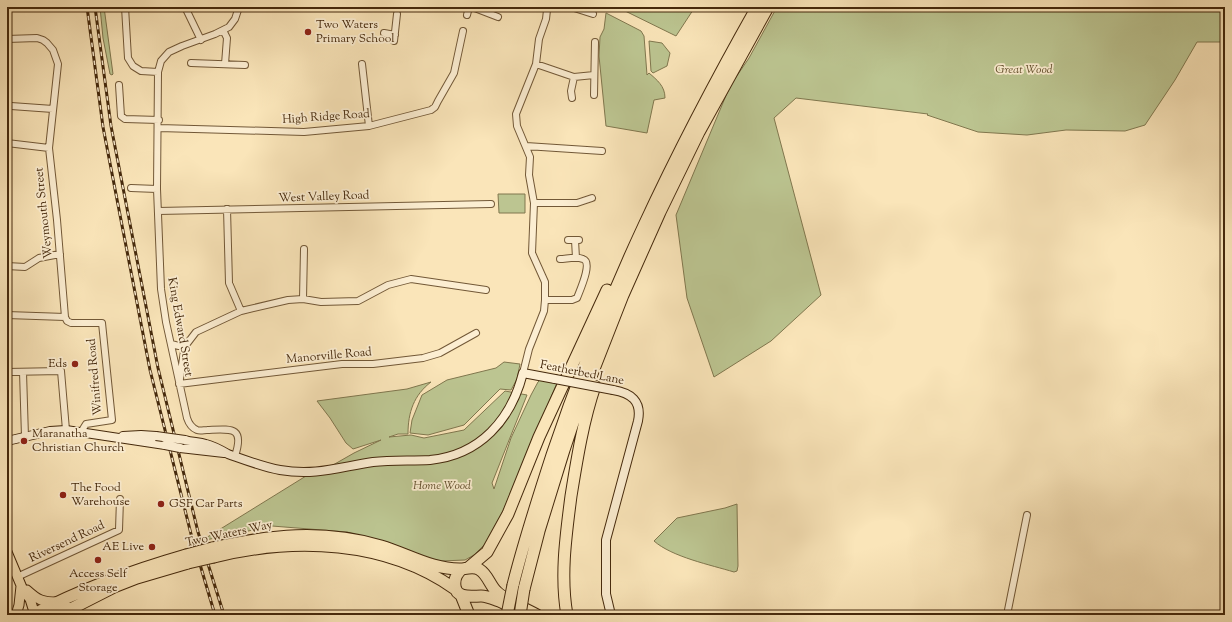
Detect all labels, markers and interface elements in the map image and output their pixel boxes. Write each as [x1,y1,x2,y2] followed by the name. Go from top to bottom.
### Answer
[316,16,395,48] place label: Two Waters Primary School
[303,27,313,37] marker: Two Waters Primary School
[995,61,1053,79] park label: Great Wood
[282,105,371,129] street label: High Ridge Road
[30,167,58,259] street label: Weymouth Street
[278,186,370,208] street label: West Valley Road
[162,276,198,378] street label: King Edward Street
[83,338,107,416] street label: Winifred Road
[285,343,373,369] street label: Manorville Road
[48,355,67,373] place label: Eds
[538,356,626,390] street label: Featherbed Lane
[70,359,80,369] marker: Eds
[32,425,124,457] place label: Maranatha Christian Church
[19,436,29,446] marker: Maranatha Christian Church
[413,477,471,495] park label: Home Wood
[71,479,130,511] place label: The Food Warehouse
[58,490,68,500] marker: The Food Warehouse
[169,495,243,513] place label: GSF Car Parts
[156,499,166,509] marker: GSF Car Parts
[184,516,274,552] street label: Two Waters Way
[26,517,108,567] street label: Riversend Road
[102,538,144,556] place label: AE Live
[147,542,157,552] marker: AE Live
[93,555,103,565] marker: Access Self Storage
[69,565,128,597] place label: Access Self Storage

